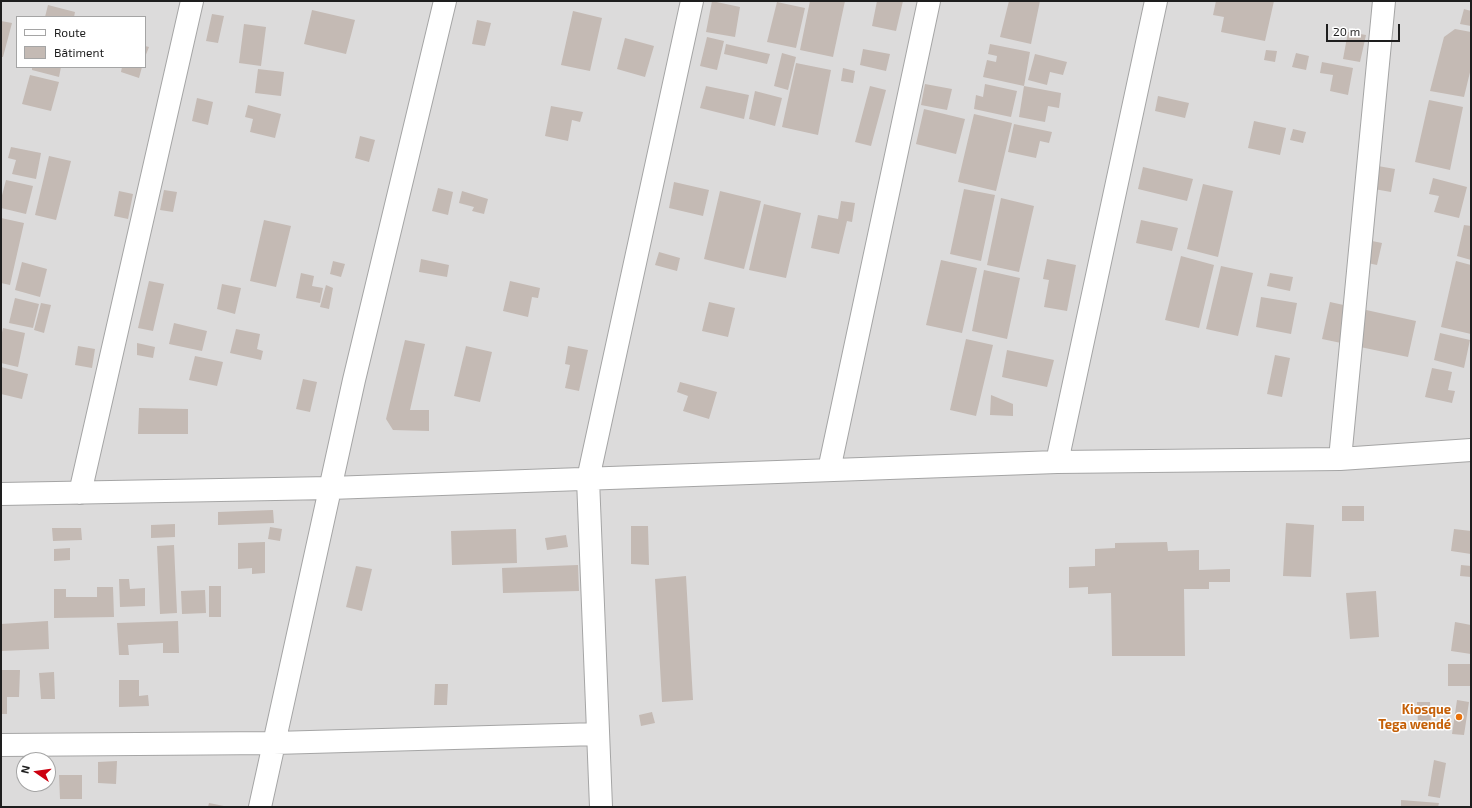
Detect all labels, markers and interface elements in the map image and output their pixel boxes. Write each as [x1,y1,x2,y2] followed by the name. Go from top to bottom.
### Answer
[16,16,146,68] legend
[1328,16,1402,42] scale bar
[1333,24,1360,38] text: 20 m
[54,25,86,39] text: Route
[54,45,104,59] text: Bâtiment
[1378,702,1451,733] place label: Kiosque Tega wendé
[1454,712,1464,722] marker: Kiosque Tega wendé
[16,752,56,792] north arrow
[18,764,32,775] text: N

